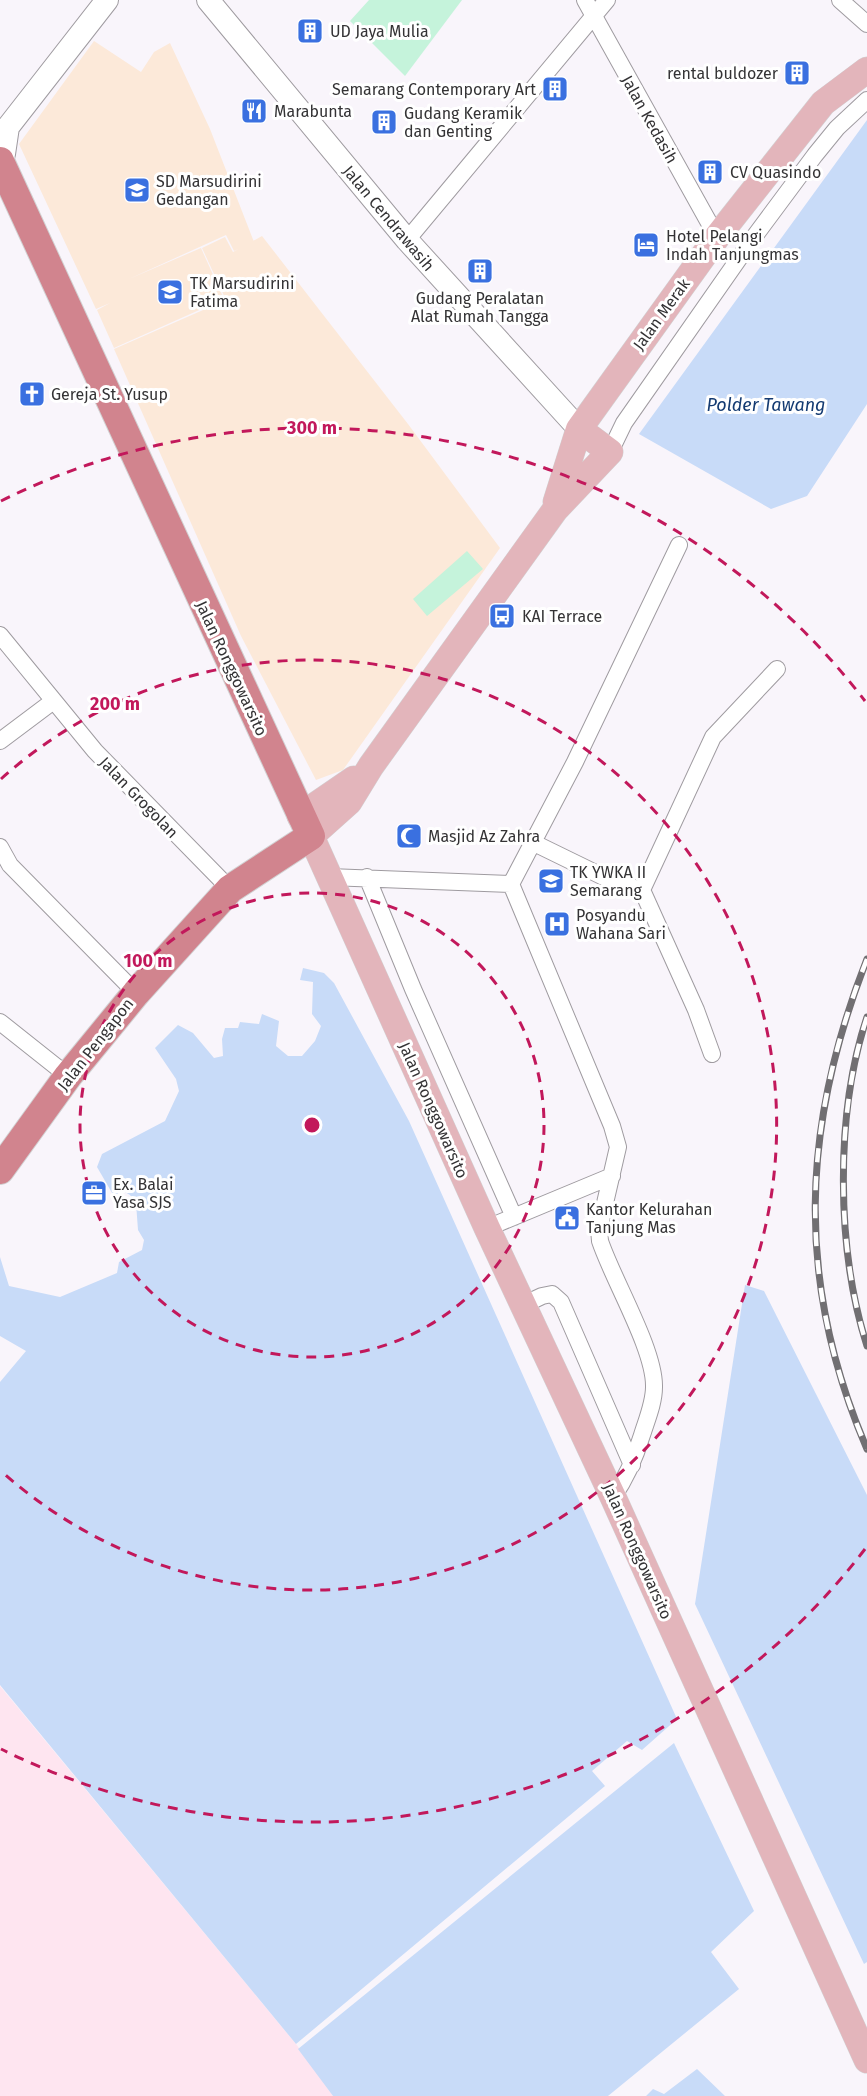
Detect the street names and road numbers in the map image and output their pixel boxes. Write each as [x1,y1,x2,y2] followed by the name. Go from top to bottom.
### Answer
[618,72,682,167] street label: Jalan Kedasih
[339,162,438,275] street label: Jalan Cendrawasih
[629,274,694,354] street label: Jalan Merak
[192,598,271,739] street label: Jalan Ronggowarsito
[95,753,182,842] street label: Jalan Grogolan
[53,994,137,1094] street label: Jalan Pengapon
[395,1039,472,1181] street label: Jalan Ronggowarsito
[599,1480,676,1622] street label: Jalan Ronggowarsito

